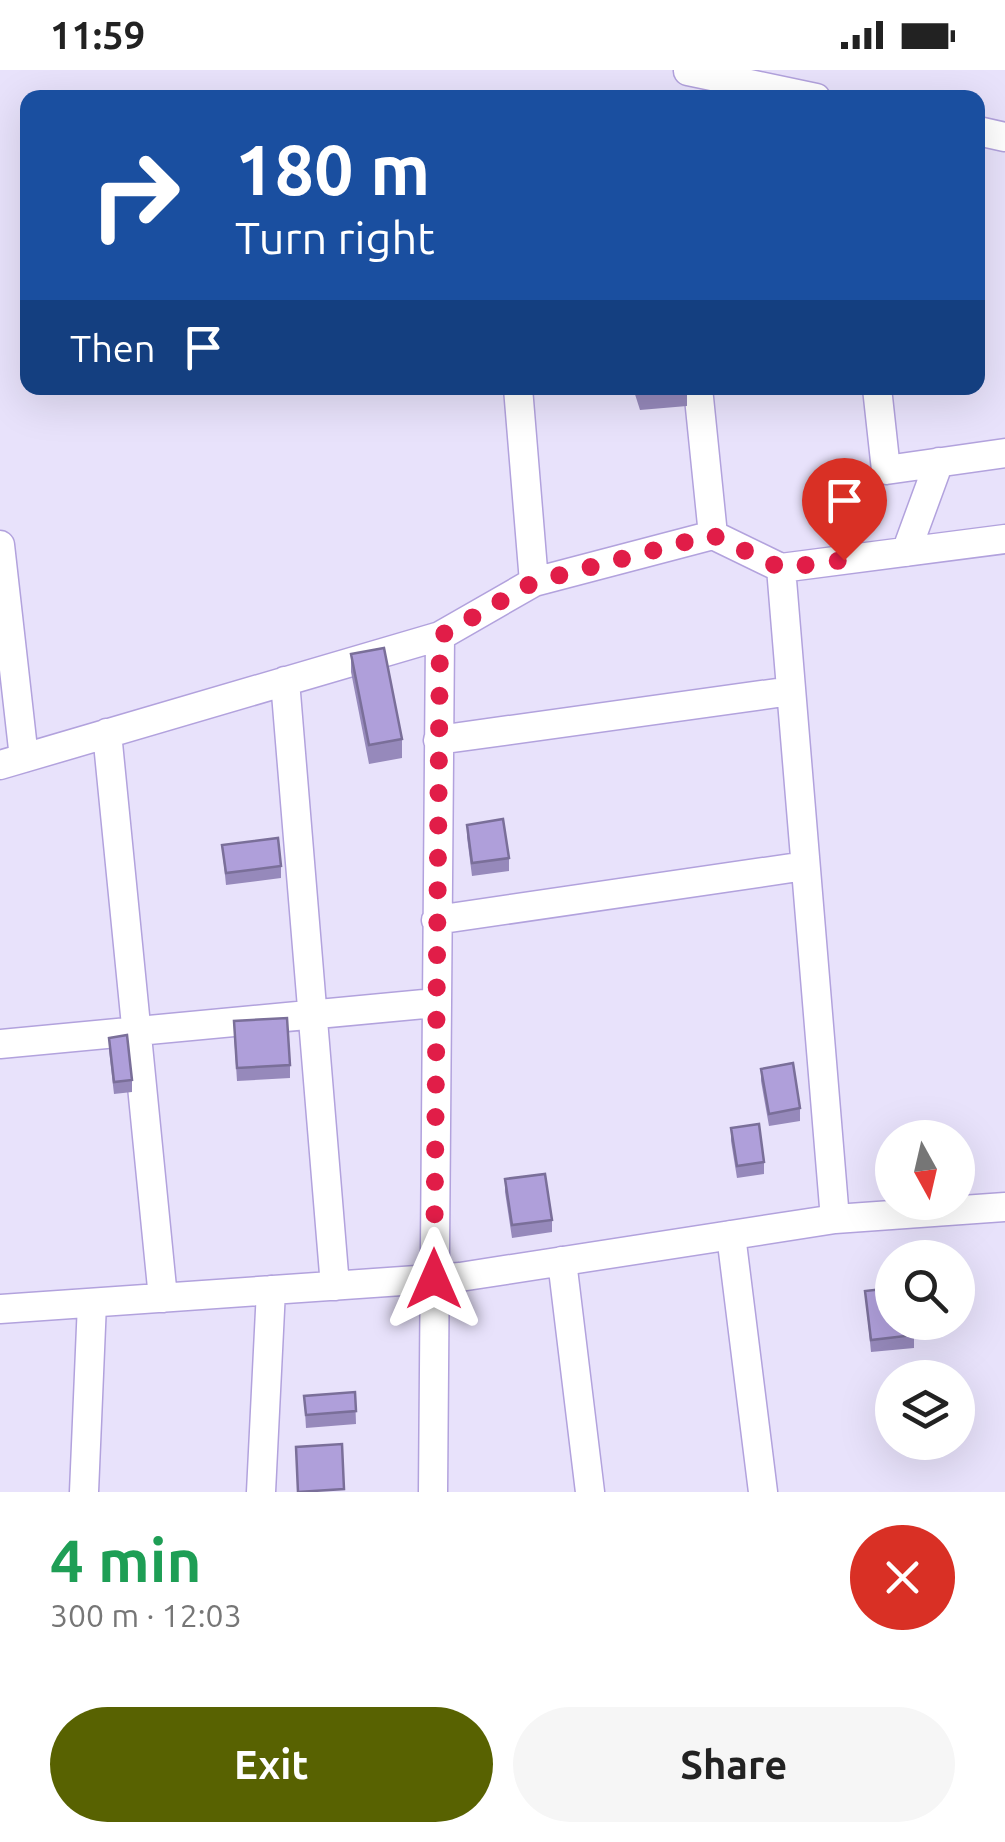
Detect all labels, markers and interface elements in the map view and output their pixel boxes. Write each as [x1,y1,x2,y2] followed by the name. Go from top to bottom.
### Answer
[50,14,145,56] text: 11:59
[70,130,200,260] icon: right
[235,130,430,208] text: 180 m
[235,212,435,263] text: Turn right
[176,320,231,375] icon: arrive
[70,327,156,369] text: Then
[802,458,887,561] pin
[817,473,872,528] icon: arrive
[875,1120,975,1220] north arrow
[875,1120,975,1460] map controls
[382,1227,486,1331] position arrow
[875,1240,975,1340] button: search
[875,1360,975,1460] button: layers
[850,1525,955,1630] button: close
[50,1526,202,1593] text: 4 min
[50,1597,242,1633] text: 300 m · 12:03
[50,1707,493,1822] button: Exit
[513,1707,955,1822] button: Share

